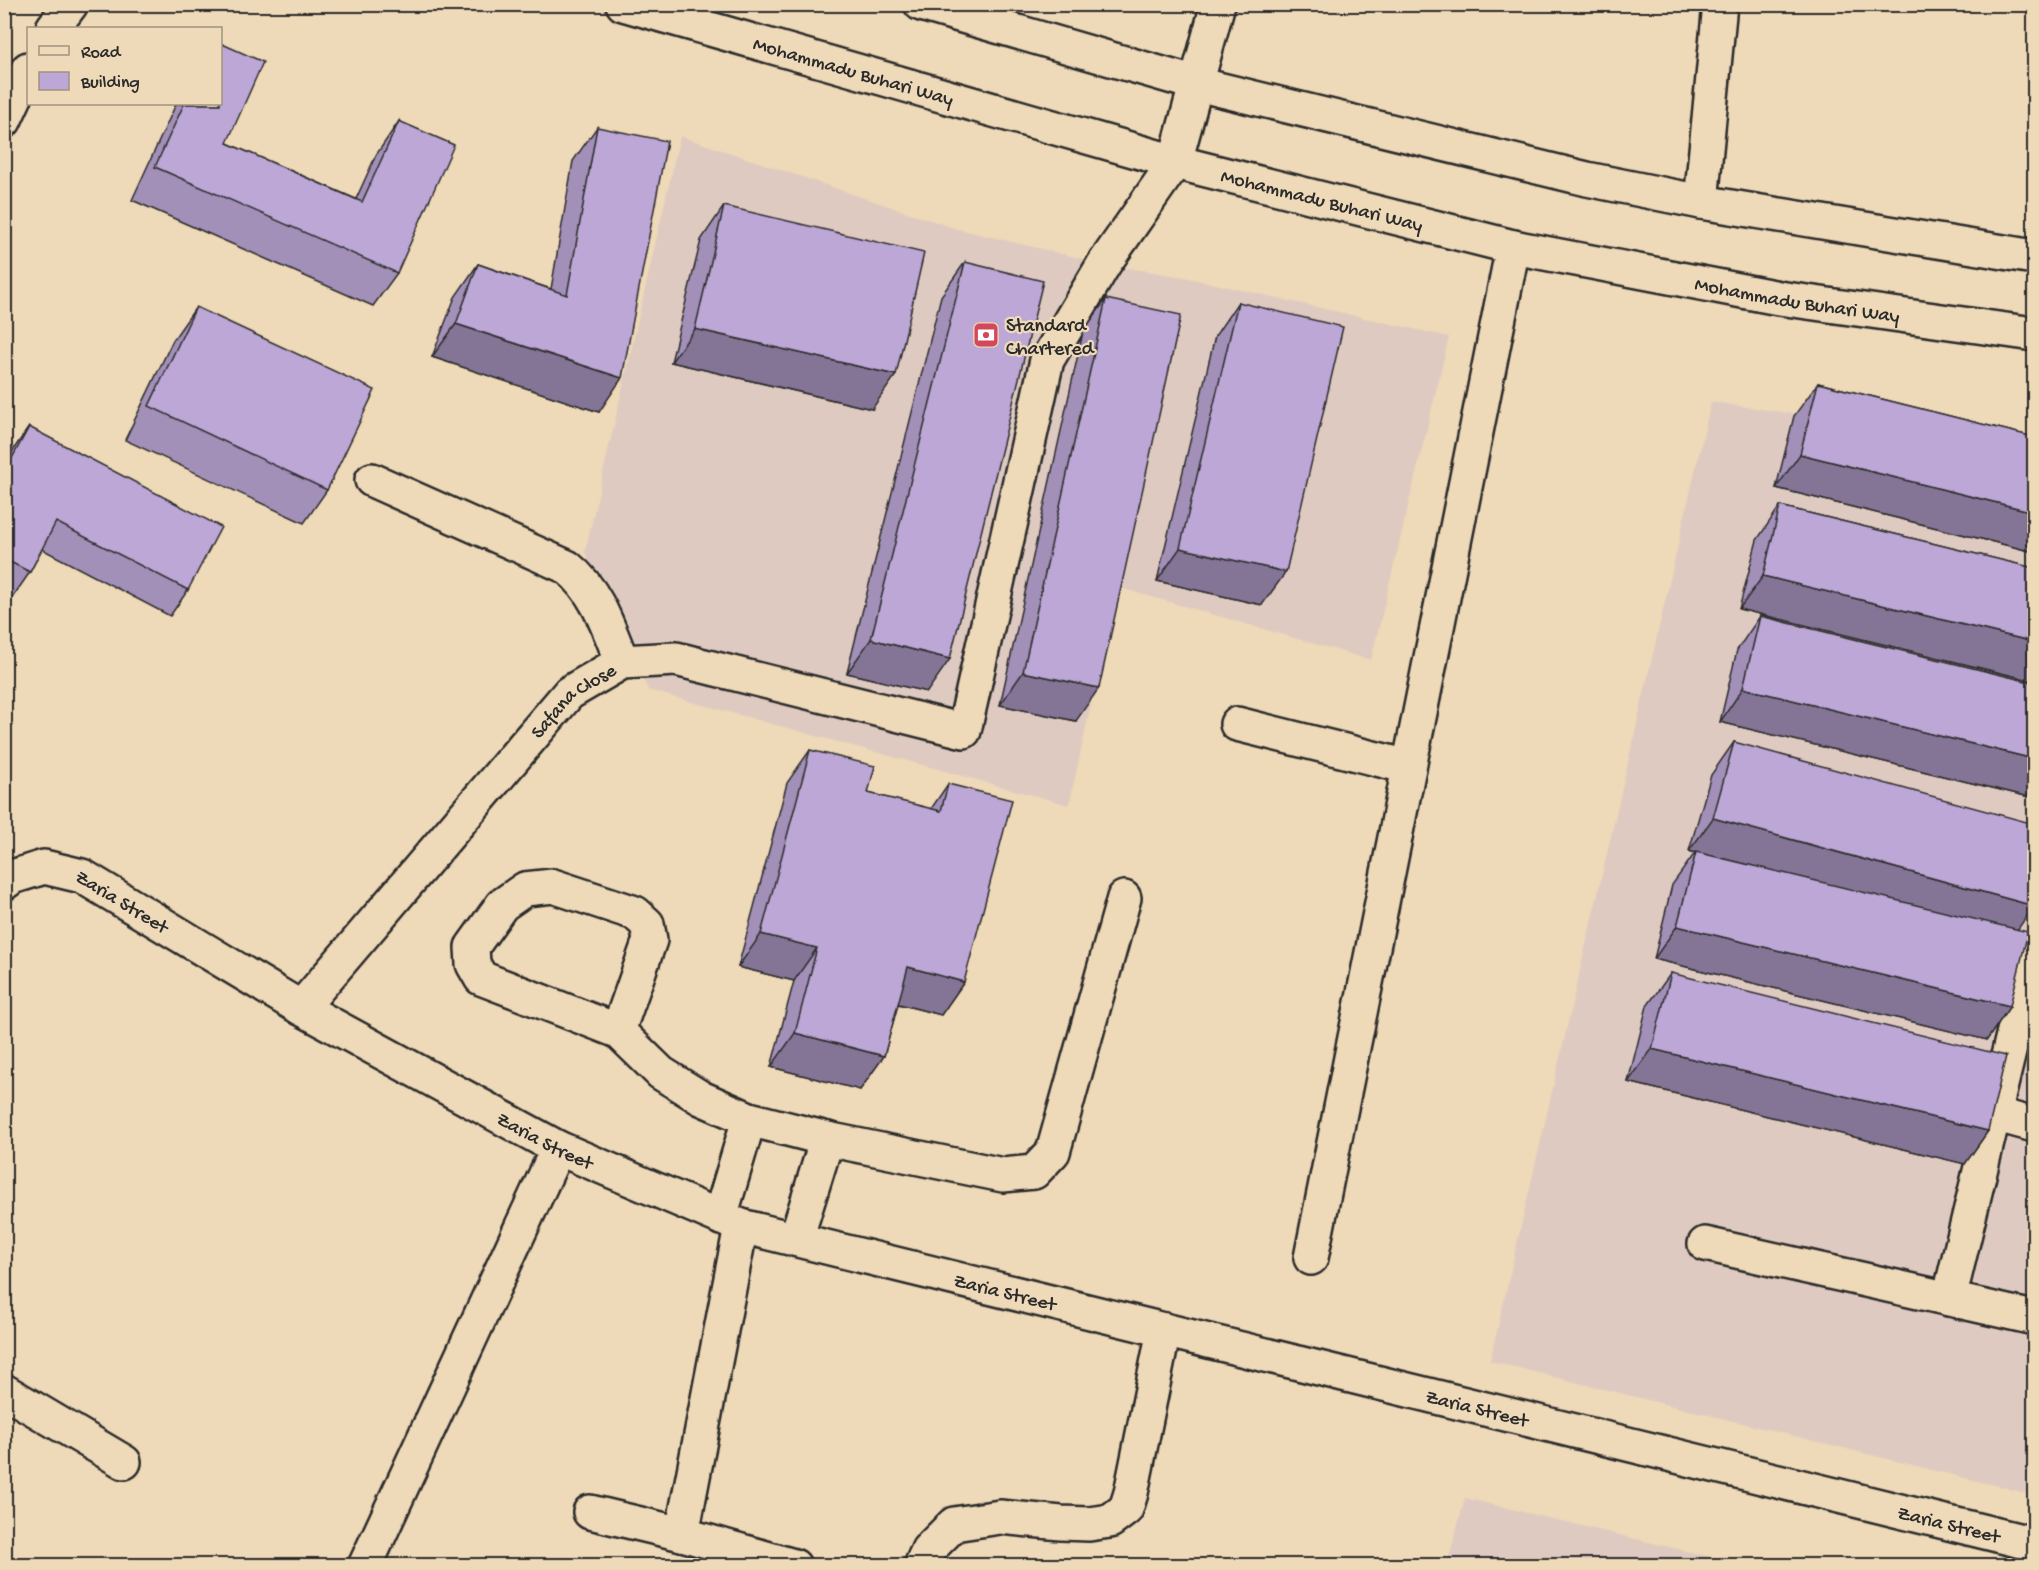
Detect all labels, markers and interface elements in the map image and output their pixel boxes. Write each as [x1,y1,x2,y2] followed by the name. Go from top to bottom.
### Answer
[27,27,222,105] legend
[750,34,956,113] street label: Mohammadu Buhari Way
[81,43,122,64] text: Road
[80,73,140,94] text: Building
[1218,166,1425,239] street label: Mohammadu Buhari Way
[1693,274,1901,330] street label: Mohammadu Buhari Way
[1006,316,1096,362] place label: Standard Chartered
[971,320,1001,350] bank icon: Standard Chartered
[527,660,622,744] street label: Safana Close
[70,867,173,941] street label: Zaria Street
[492,1109,597,1177] street label: Zaria Street
[951,1271,1060,1318] street label: Zaria Street
[1423,1387,1532,1435] street label: Zaria Street
[1895,1503,2004,1551] street label: Zaria Street

